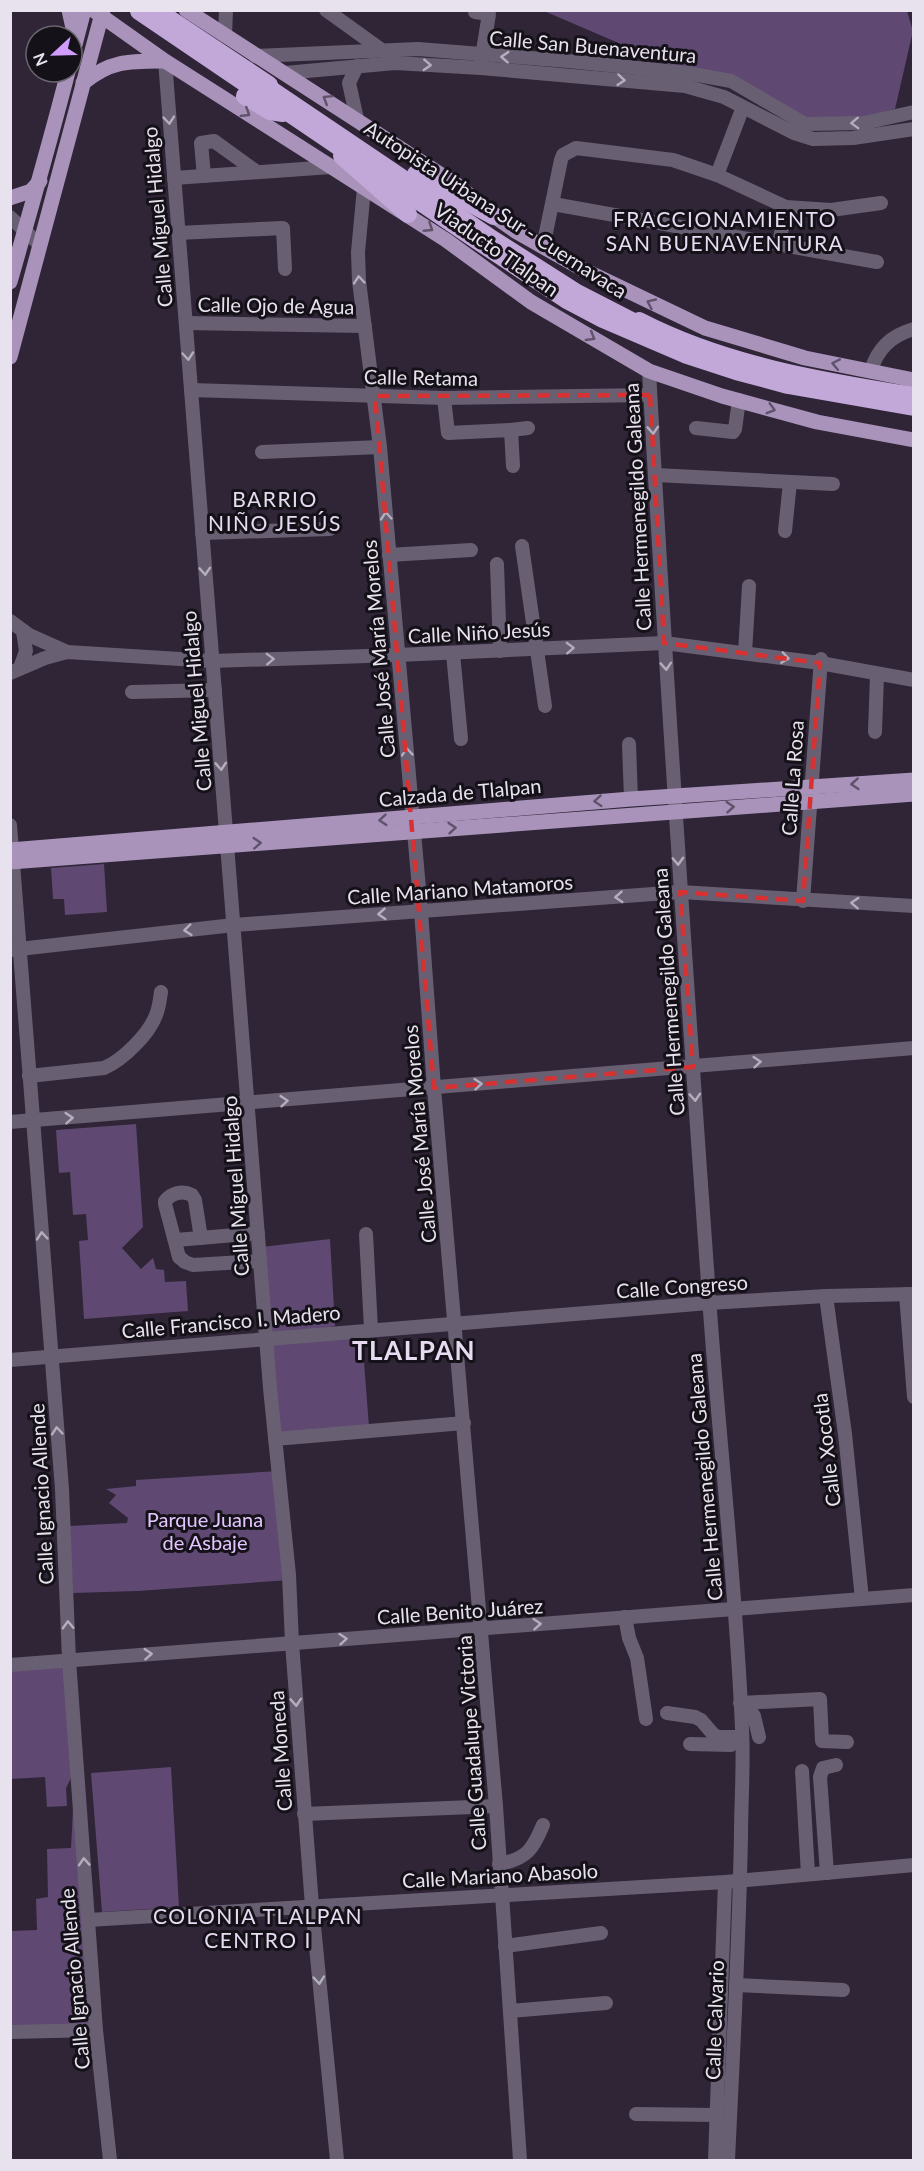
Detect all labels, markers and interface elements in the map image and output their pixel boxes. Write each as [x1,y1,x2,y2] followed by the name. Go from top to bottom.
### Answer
[24,24,84,84] north arrow
[489,25,697,67] street label: Calle San Buenaventura
[29,51,51,69] text: N
[500,51,509,64] one-way arrow
[422,58,431,71] one-way arrow
[616,73,625,86] one-way arrow
[323,95,333,107] one-way arrow
[239,106,250,117] one-way arrow
[162,115,175,124] one-way arrow
[360,115,632,303] street label: Autopista Urbana Sur - Cuernavaca
[850,116,859,129] one-way arrow
[137,126,177,308] street label: Calle Miguel Hidalgo
[430,197,564,301] street label: Viaducto Tlalpan
[606,206,844,255] district label: FRACCIONAMIENTO SAN BUENAVENTURA
[423,221,433,233] one-way arrow
[353,276,366,285] one-way arrow
[197,292,355,318] street label: Calle Ojo de Agua
[647,298,658,310] one-way arrow
[585,330,595,341] one-way arrow
[181,351,194,361] one-way arrow
[831,358,841,371] one-way arrow
[364,364,478,390] street label: Calle Retama
[619,382,655,632] street label: Calle Hermenegildo Galeana
[765,402,775,414] one-way arrow
[646,425,659,434] one-way arrow
[208,486,342,535] district label: BARRIO NIÑO JESÚS
[380,511,393,520] one-way arrow
[357,539,399,759] street label: Calle José María Morelos
[198,567,211,576] one-way arrow
[176,610,216,792] street label: Calle Miguel Hidalgo
[407,616,551,648] street label: Calle Niño Jesús
[566,641,575,654] one-way arrow
[780,652,790,664] one-way arrow
[266,653,275,665] one-way arrow
[659,662,672,671] one-way arrow
[776,720,808,836] street label: Calle La Rosa
[400,747,413,756] one-way arrow
[214,761,227,770] one-way arrow
[378,773,542,811] street label: Calzada de Tlalpan
[851,777,860,790] one-way arrow
[593,795,602,808] one-way arrow
[725,800,734,813] one-way arrow
[378,813,387,826] one-way arrow
[447,822,456,835] one-way arrow
[253,836,262,849] one-way arrow
[672,857,685,866] one-way arrow
[647,867,689,1117] street label: Calle Hermenegildo Galeana
[346,869,574,909] street label: Calle Mariano Matamoros
[614,890,623,903] one-way arrow
[851,897,860,910] one-way arrow
[378,907,387,920] one-way arrow
[183,923,192,936] one-way arrow
[398,1024,440,1244] street label: Calle José María Morelos
[752,1056,761,1069] one-way arrow
[474,1078,483,1091] one-way arrow
[689,1093,702,1102] one-way arrow
[217,1095,253,1277] street label: Calle Miguel Hidalgo
[280,1095,289,1108] one-way arrow
[64,1112,73,1125] one-way arrow
[35,1232,48,1241] one-way arrow
[615,1269,749,1303] street label: Calle Congreso
[121,1299,341,1343] street label: Calle Francisco I. Madero
[352,1334,476,1366] district label: TLALPAN
[681,1352,727,1602] street label: Calle Hermenegildo Galeana
[807,1392,845,1508] street label: Calle Xocotla
[24,1403,58,1585] street label: Calle Ignacio Allende
[51,1426,64,1435] one-way arrow
[147,1507,263,1554] park label: Parque Juana de Asbaje
[376,1593,544,1629] street label: Calle Benito Juárez
[532,1618,542,1631] one-way arrow
[61,1621,74,1630] one-way arrow
[338,1633,347,1646] one-way arrow
[452,1635,490,1851] street label: Calle Guadalupe Victoria
[144,1648,153,1661] one-way arrow
[264,1690,296,1812] street label: Calle Moneda
[289,1697,302,1706] one-way arrow
[78,1857,91,1866] one-way arrow
[401,1858,599,1892] street label: Calle Mariano Abasolo
[54,1887,94,2071] street label: Calle Ignacio Allende
[153,1903,363,1952] district label: COLONIA TLALPAN CENTRO I
[700,1960,728,2080] street label: Calle Calvario
[312,1975,325,1984] one-way arrow

